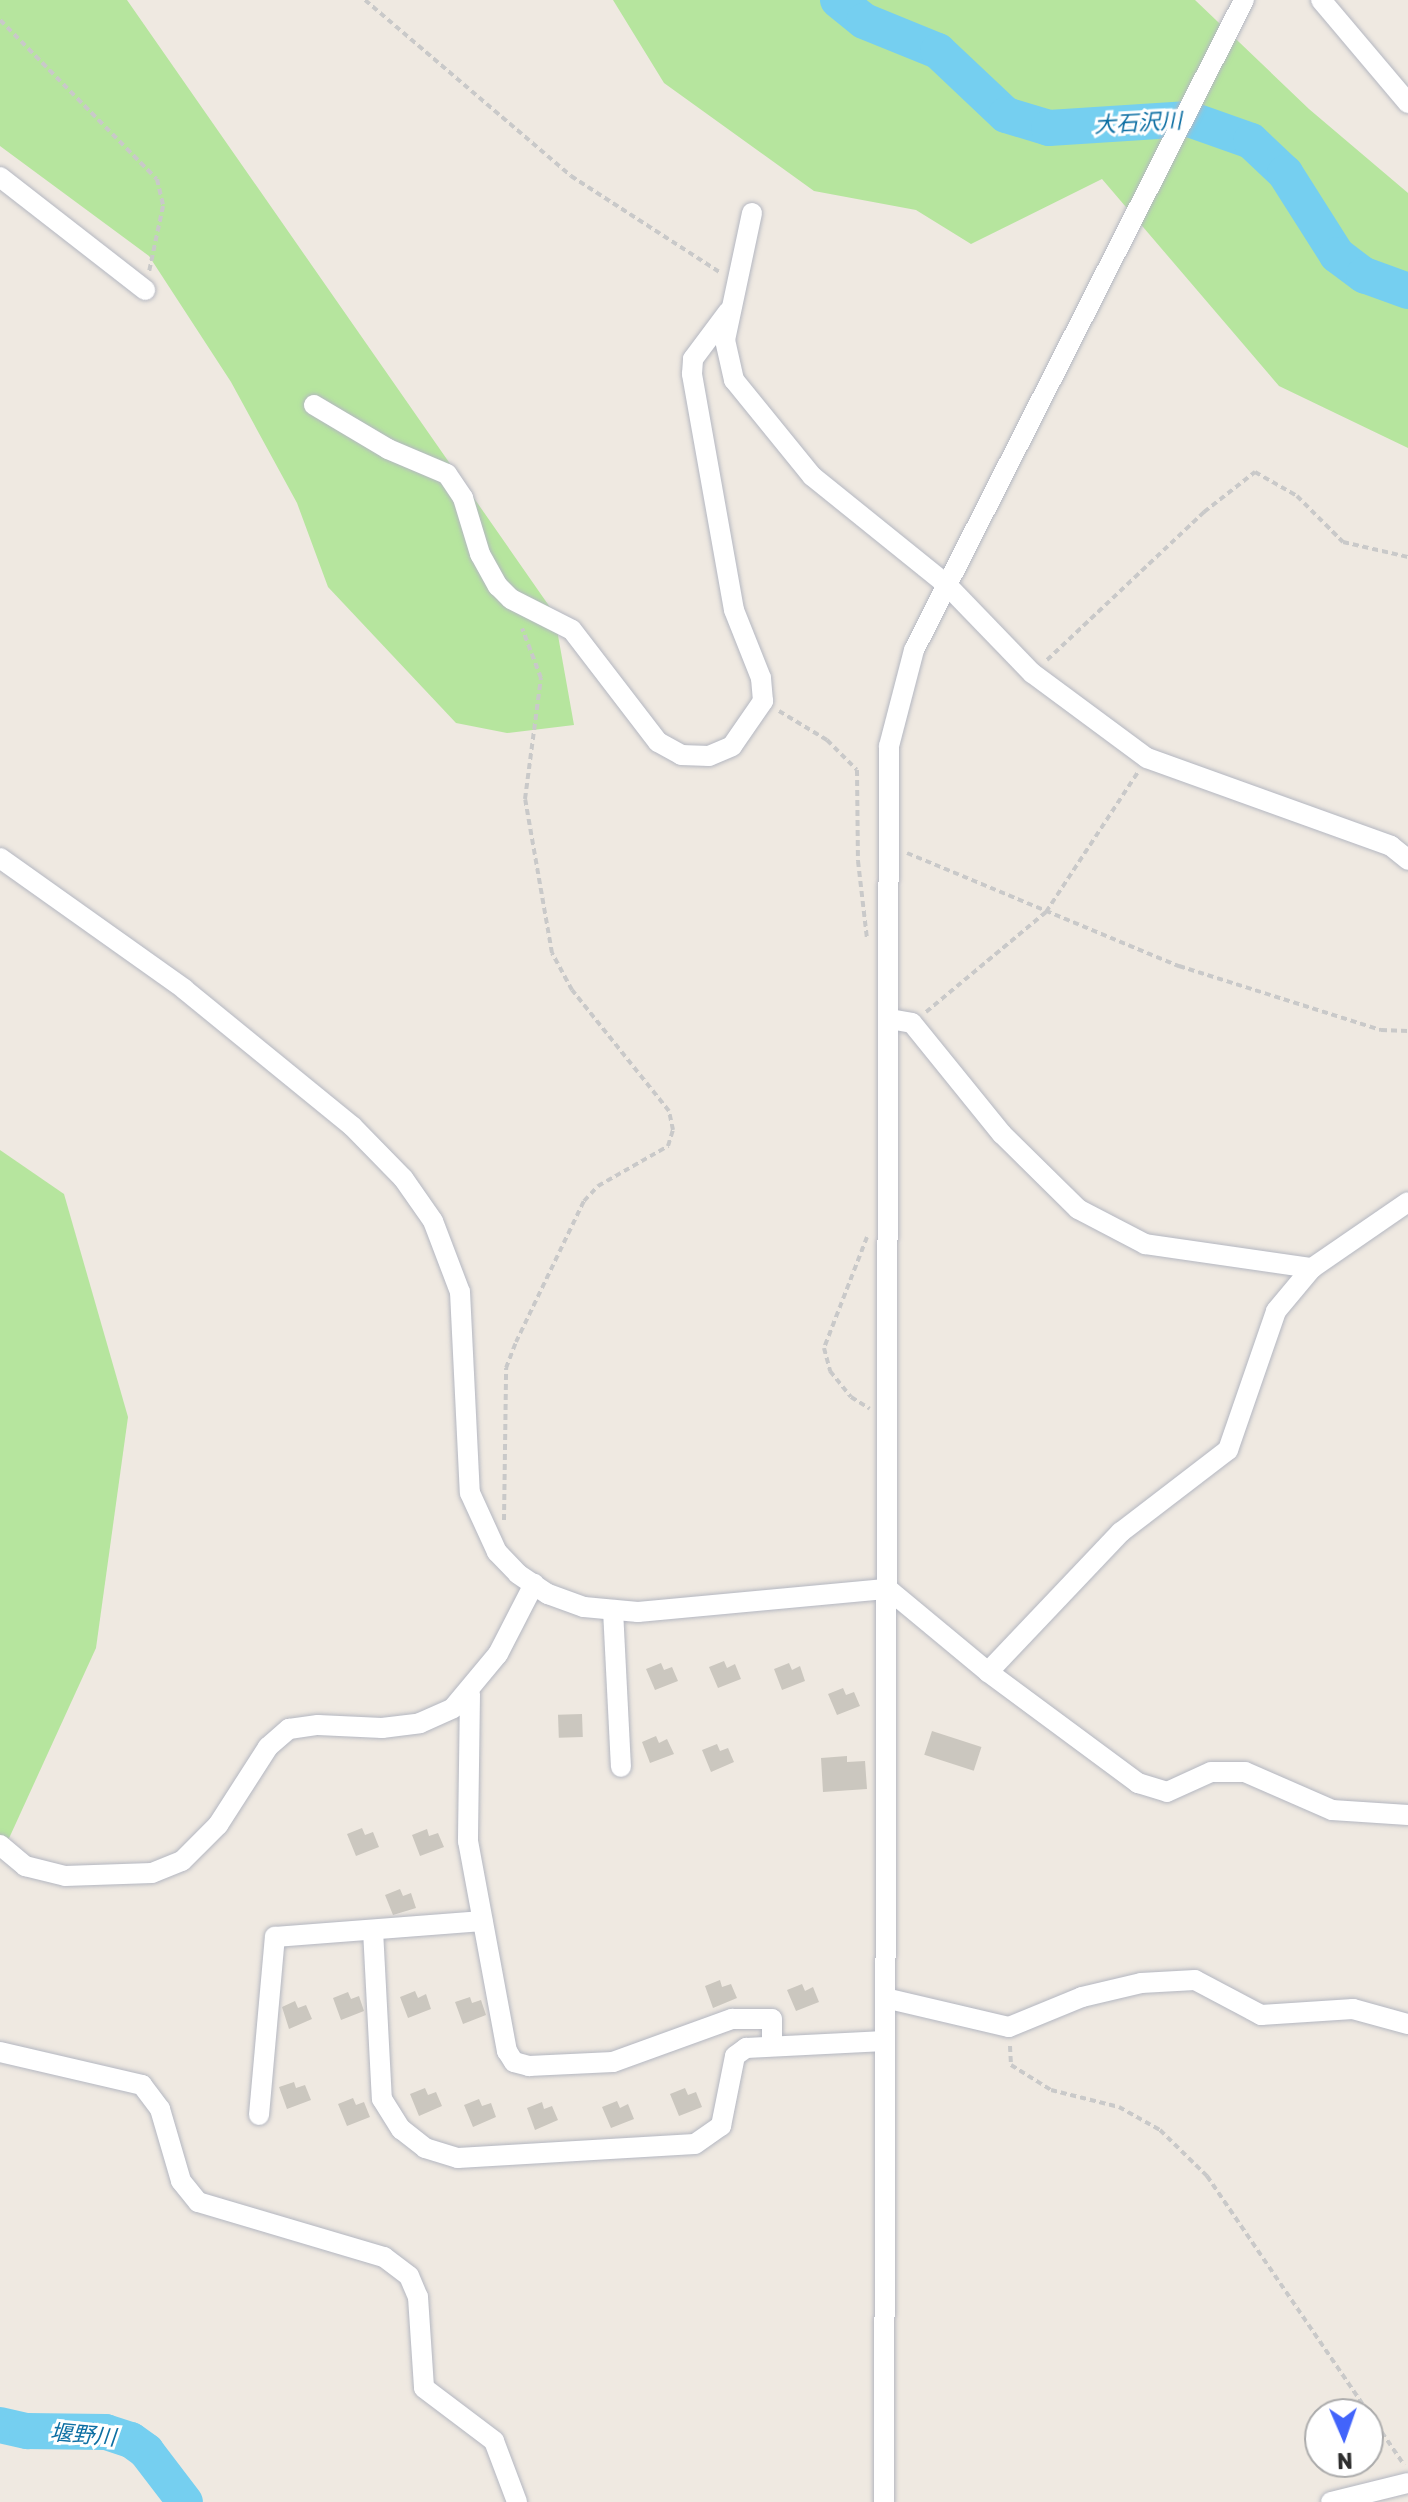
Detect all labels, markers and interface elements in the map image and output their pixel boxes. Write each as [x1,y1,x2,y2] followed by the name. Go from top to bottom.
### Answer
[1093,108,1183,138] water label: 大石沢川
[1304,2398,1384,2478] north arrow
[49,2419,117,2451] water label: 堰野川
[1336,2447,1353,2474] text: N

